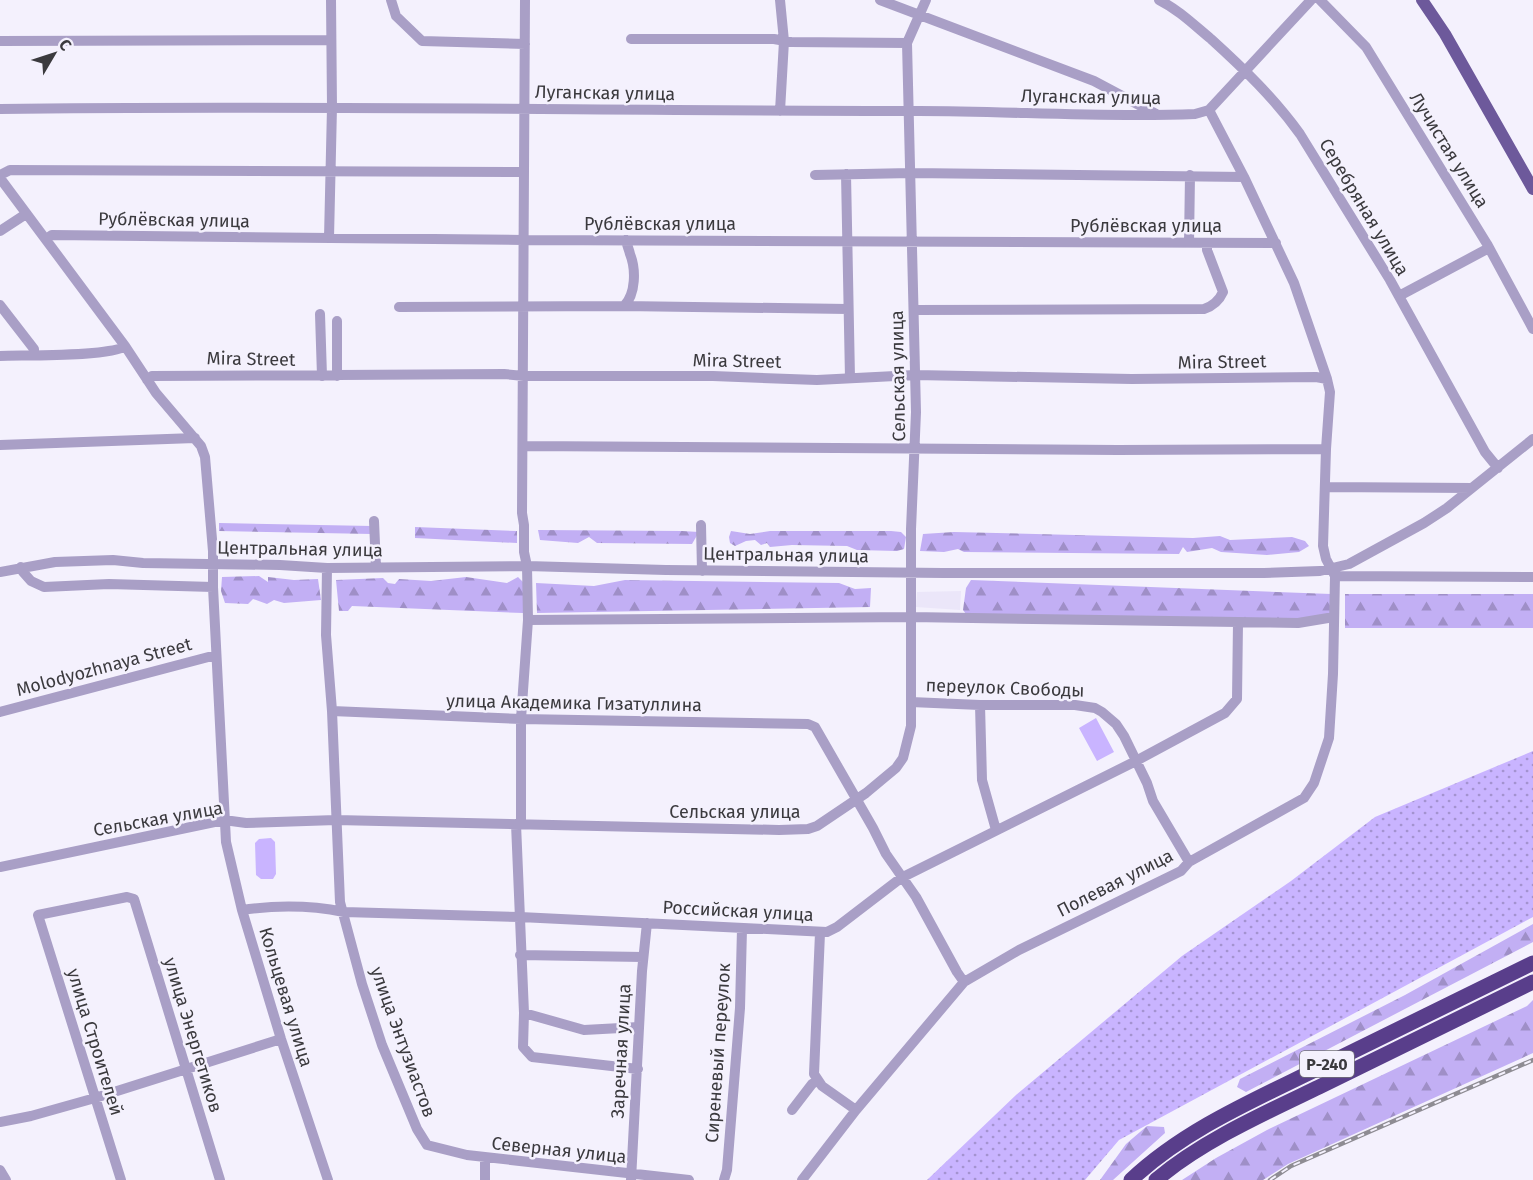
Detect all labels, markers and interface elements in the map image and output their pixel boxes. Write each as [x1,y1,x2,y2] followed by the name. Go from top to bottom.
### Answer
[24,24,84,84] north arrow
[55,35,76,55] text: С
[535,81,675,105] street label: Луганская улица
[1021,85,1161,109] street label: Луганская улица
[1405,88,1493,212] street label: Лучистая улица
[1314,134,1414,280] street label: Серебряная улица
[98,208,250,232] street label: Рублёвская улица
[584,213,736,235] street label: Рублёвская улица
[1070,215,1222,237] street label: Рублёвская улица
[886,310,910,442] street label: Сельская улица
[206,347,296,371] street label: Mira Street
[692,349,782,373] street label: Mira Street
[1177,350,1267,374] street label: Mira Street
[217,537,383,561] street label: Центральная улица
[703,543,869,567] street label: Центральная улица
[14,633,195,701] street label: Molodyozhnaya Street
[925,674,1085,702] street label: переулок Свободы
[446,690,702,716] street label: улица Академика Гизатуллина
[91,797,225,841] street label: Сельская улица
[669,801,801,823] street label: Сельская улица
[1053,844,1177,922] street label: Полевая улица
[662,896,814,926] street label: Российская улица
[254,924,318,1070] street label: Кольцевая улица
[159,955,227,1115] street label: улица Энергетиков
[701,962,735,1144] street label: Сиреневый переулок
[366,964,440,1120] street label: улица Энтузиастов
[62,966,128,1118] street label: улица Строителей
[606,983,636,1119] street label: Заречная улица
[1300,1051,1354,1077] road number: Р-240
[491,1132,627,1168] street label: Северная улица

